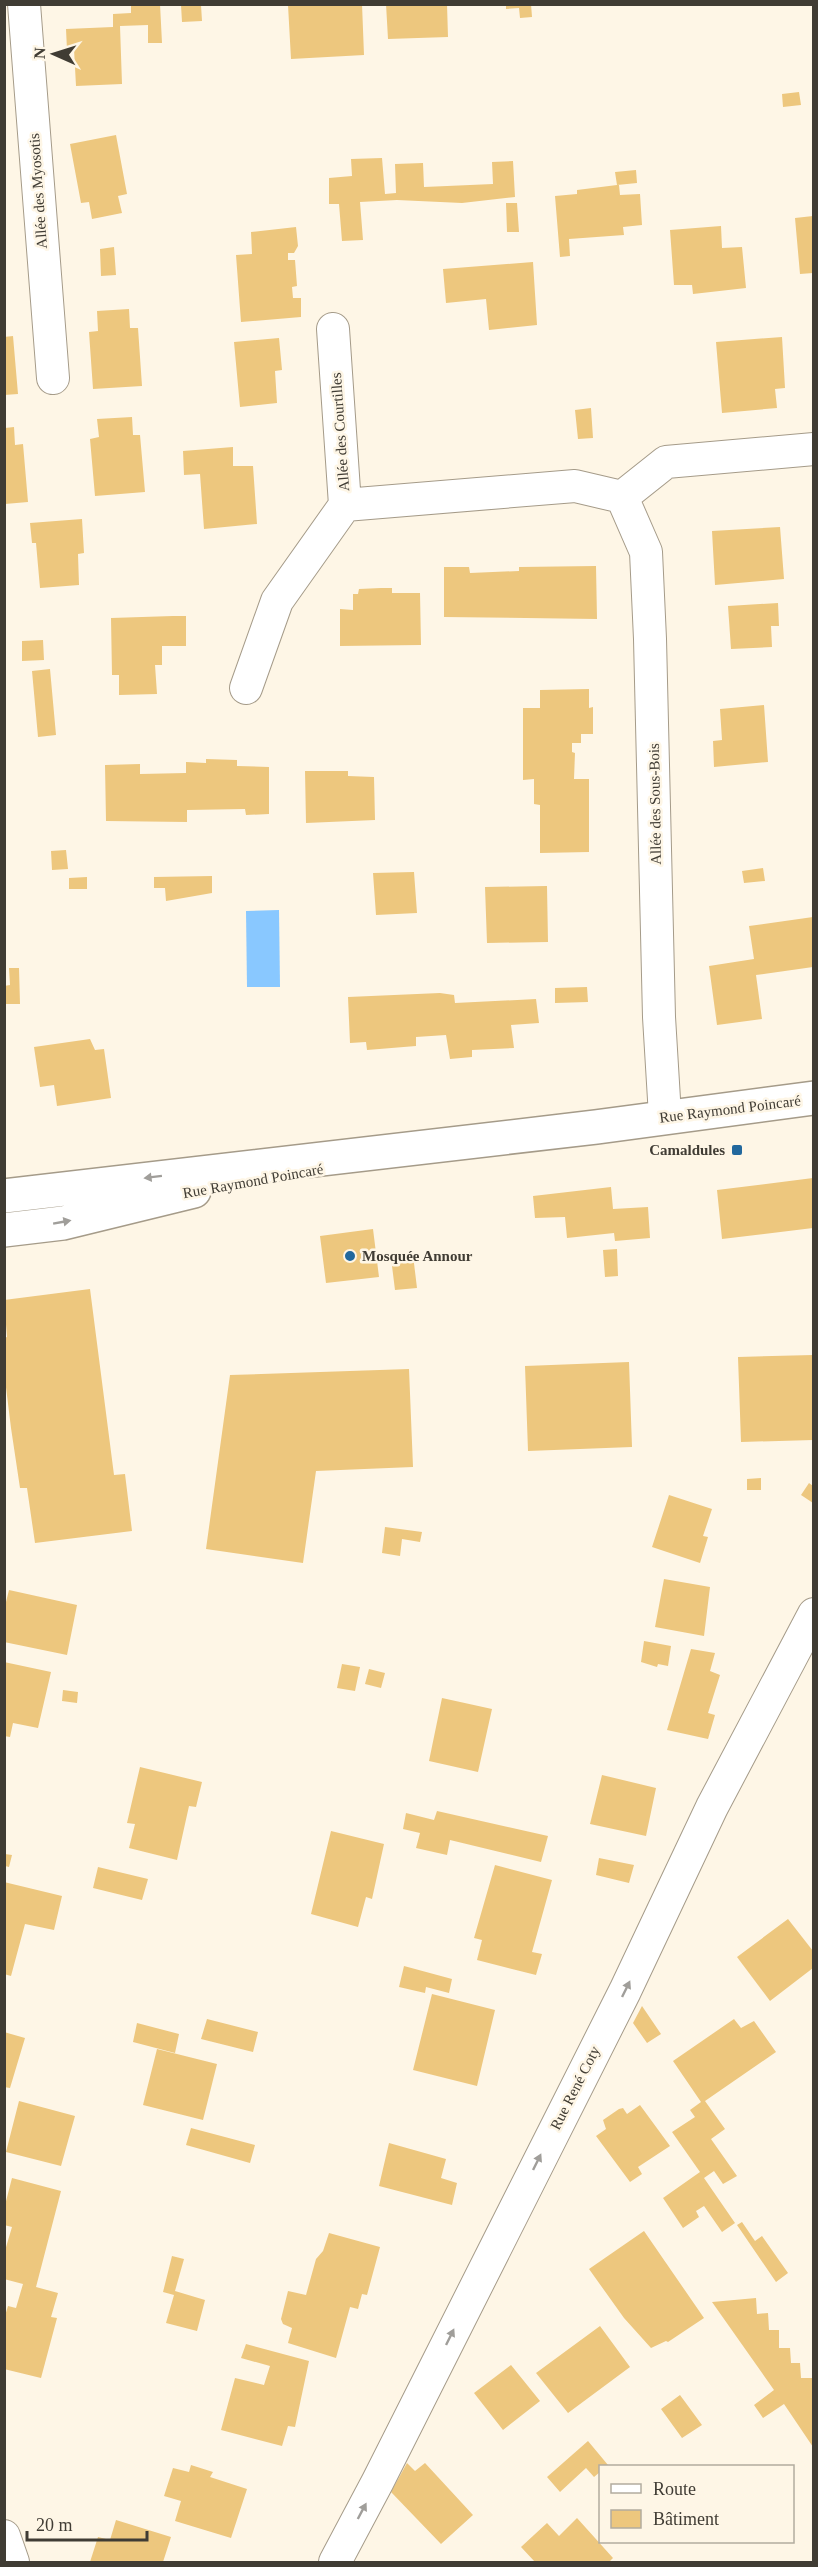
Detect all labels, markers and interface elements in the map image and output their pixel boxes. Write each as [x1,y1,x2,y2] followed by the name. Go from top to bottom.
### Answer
[24,24,84,84] north arrow
[31,47,48,59] text: N
[26,133,50,249] street label: Allée des Myosotis
[328,372,352,492] street label: Allée des Courtilles
[646,743,664,865] street label: Allée des Sous-Bois
[658,1092,802,1126] street label: Rue Raymond Poincaré
[649,1142,725,1158] place label: Camaldules
[730,1143,744,1157] marker: Camaldules
[181,1161,325,1201] street label: Rue Raymond Poincaré
[143,1173,162,1182] one-way arrow
[53,1217,72,1226] one-way arrow
[362,1248,473,1264] place label: Mosquée Annour
[343,1249,357,1263] marker: Mosquée Annour
[621,1980,631,1997] one-way arrow
[547,2043,603,2132] street label: Rue René Coty
[533,2154,542,2171] one-way arrow
[446,2328,455,2345] one-way arrow
[599,2465,794,2543] legend
[653,2479,696,2499] text: Route
[357,2502,367,2519] one-way arrow
[27,2504,147,2542] scale bar
[653,2509,719,2529] text: Bâtiment
[36,2515,73,2535] text: 20 m

